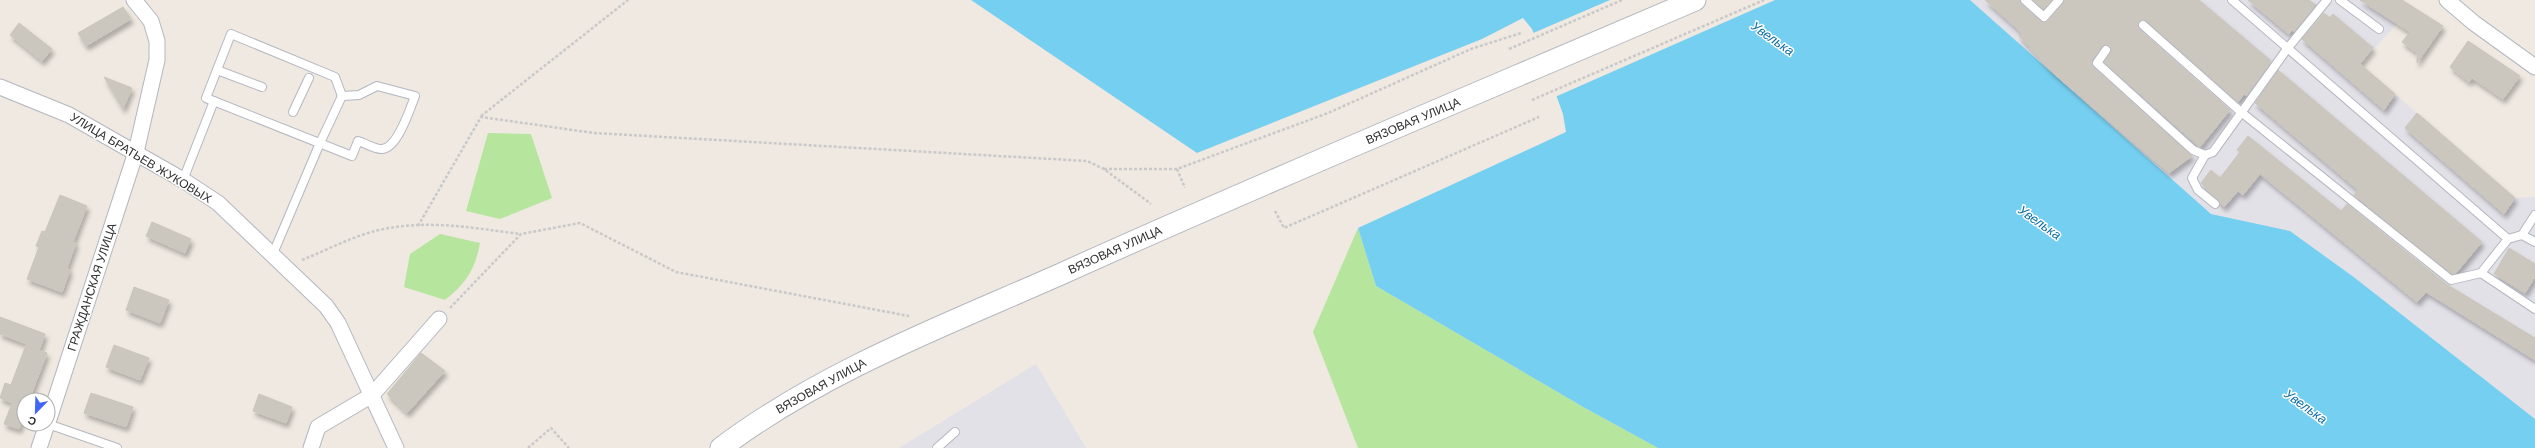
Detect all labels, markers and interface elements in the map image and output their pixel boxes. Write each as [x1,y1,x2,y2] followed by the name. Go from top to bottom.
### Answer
[1748,18,1797,59] water label: Увелька
[1364,95,1462,147] street label: ВЯЗОВАЯ УЛИЦА
[68,110,214,206] street label: УЛИЦА БРАТЬЕВ ЖУКОВЫХ
[2015,202,2064,243] water label: Увелька
[65,221,119,353] street label: ГРАЖДАНСКАЯ УЛИЦА
[1066,223,1164,277] street label: ВЯЗОВАЯ УЛИЦА
[773,355,869,417] street label: ВЯЗОВАЯ УЛИЦА
[2281,385,2330,427] water label: Увелька
[16,392,56,432] north arrow
[26,414,38,428] text: С

